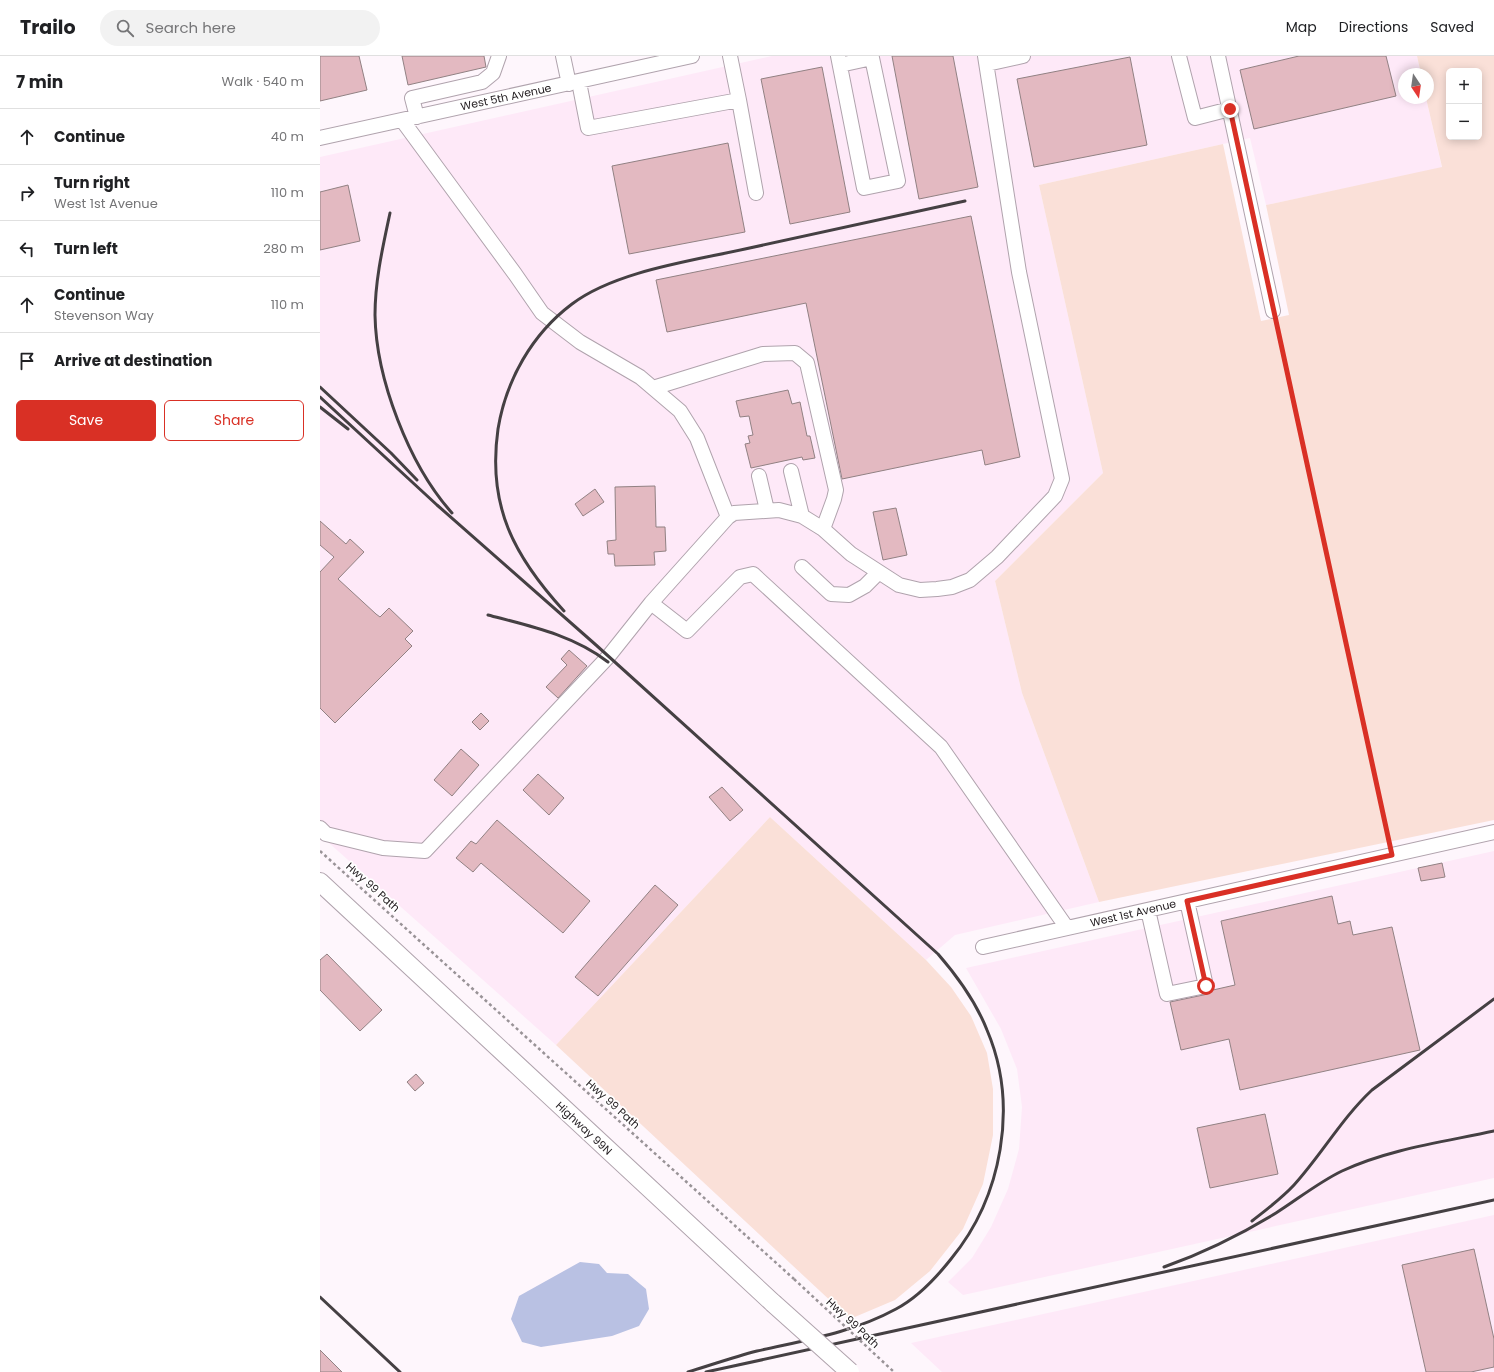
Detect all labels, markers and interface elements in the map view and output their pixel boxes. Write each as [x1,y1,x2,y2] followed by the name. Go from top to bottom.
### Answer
[100,10,380,46] search box
[20,14,76,41] text: Trailo
[114,17,136,39] icon: search
[146,17,236,38] text: Search here
[1286,17,1317,37] text: Map
[1339,17,1408,37] text: Directions
[1430,17,1474,37] text: Saved
[1398,68,1434,104] north arrow
[1446,68,1482,140] map controls
[1446,68,1482,104] button: +
[16,70,63,94] text: 7 min
[222,72,304,91] text: Walk · 540 m
[459,80,553,114] street label: West 5th Avenue
[1221,100,1239,118] route end
[1446,104,1482,140] button: −
[16,126,38,148] icon: ahead
[54,126,125,147] text: Continue
[271,127,304,146] text: 40 m
[54,172,130,193] text: Turn right
[16,182,38,204] icon: right
[271,183,304,202] text: 110 m
[54,194,158,213] text: West 1st Avenue
[16,238,38,260] icon: left
[54,238,118,259] text: Turn left
[263,239,304,258] text: 280 m
[54,284,125,305] text: Continue
[16,294,38,316] icon: ahead
[271,295,304,314] text: 110 m
[54,306,154,325] text: Stevenson Way
[16,350,38,372] icon: arrive
[54,350,212,371] text: Arrive at destination
[16,400,156,441] button: Save
[164,400,304,441] button: Share
[343,858,403,916] street label: Hwy 99 Path
[1088,895,1178,931] street label: West 1st Avenue
[1197,977,1215,995] route start
[583,1075,643,1133] street label: Hwy 99 Path
[552,1098,616,1158] street label: Highway 99N
[823,1294,883,1352] street label: Hwy 99 Path

